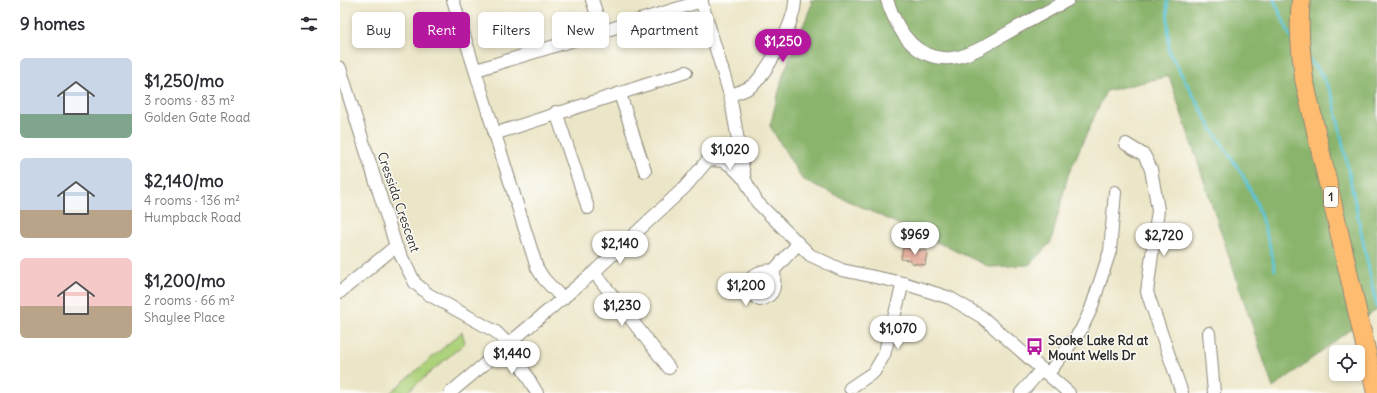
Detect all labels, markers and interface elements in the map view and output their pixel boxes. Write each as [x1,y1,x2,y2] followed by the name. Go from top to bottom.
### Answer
[352,12,405,48] chip: Buy
[413,12,470,48] chip: Rent
[478,12,544,48] chip: Filters
[552,12,609,48] chip: New
[617,12,713,48] chip: Apartment
[20,13,85,35] text: 9 homes
[298,13,320,35] icon: filters
[750,29,816,63] pin: $1,250
[764,33,802,50] text: $1,250
[144,70,224,92] text: $1,250/mo
[52,74,100,122] icon: home
[144,92,235,109] text: 3 rooms · 83 m²
[144,109,250,126] text: Golden Gate Road
[697,137,763,171] pin: $1,020
[710,141,750,158] text: $1,020
[373,150,424,255] street label: Cressida Crescent
[144,170,224,192] text: $2,140/mo
[52,174,100,222] icon: home
[1324,187,1338,207] road number: 1
[144,192,240,209] text: 4 rooms · 136 m²
[144,209,241,226] text: Humpback Road
[891,222,939,256] pin: $969
[1131,223,1197,257] pin: $2,720
[900,226,930,243] text: $969
[1144,227,1184,244] text: $2,720
[587,231,653,265] pin: $2,140
[601,235,639,252] text: $2,140
[144,270,225,292] text: $1,200/mo
[713,273,779,307] pin: $1,200
[52,274,100,322] icon: home
[726,277,766,294] text: $1,200
[144,292,235,309] text: 2 rooms · 66 m²
[589,293,655,327] pin: $1,230
[603,297,641,314] text: $1,230
[144,309,225,326] text: Shaylee Place
[865,316,931,350] pin: $1,070
[879,320,917,337] text: $1,070
[1048,332,1149,364] place label: Sooke Lake Rd at Mount Wells Dr
[1025,337,1045,357] bus stop icon: Sooke Lake Rd at Mount Wells Dr
[479,341,545,375] pin: $1,440
[493,345,531,362] text: $1,440
[1329,345,1365,381] map controls
[1329,345,1365,381] button: locate

